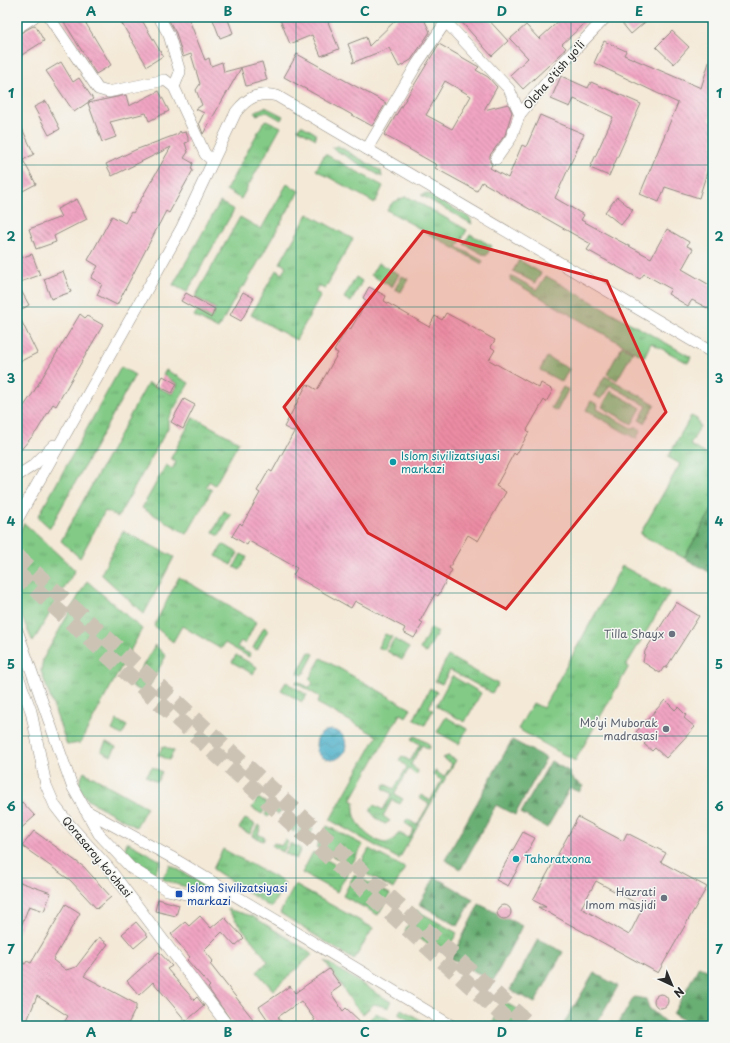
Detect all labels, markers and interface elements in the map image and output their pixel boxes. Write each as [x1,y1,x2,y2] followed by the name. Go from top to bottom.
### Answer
[86,1,96,20] text: A
[224,1,233,20] text: B
[360,1,370,20] text: C
[497,1,507,20] text: D
[635,1,643,20] text: E
[519,36,588,113] street label: Olcha o'tish yo'li
[8,83,14,102] text: 1
[716,83,722,102] text: 1
[6,226,16,245] text: 2
[714,226,724,245] text: 2
[7,368,16,387] text: 3
[715,368,724,387] text: 3
[401,447,500,477] place label: Islom sivilizatsiyasi markazi
[388,457,398,467] marker: Islom sivilizatsiyasi markazi
[7,511,16,530] text: 4
[715,511,724,530] text: 4
[604,625,664,642] place label: Tilla Shayx
[667,629,677,639] marker: Tilla Shayx
[7,654,15,673] text: 5
[715,654,723,673] text: 5
[580,714,658,744] place label: Mo’yi Muborak madrasasi
[661,724,671,734] marker: Mo’yi Muborak madrasasi
[6,796,16,815] text: 6
[714,796,724,815] text: 6
[58,812,136,901] street label: Qorasaroy ko'chasi
[524,850,591,867] place label: Tahoratxona
[511,854,521,864] marker: Tahoratxona
[187,879,288,909] place label: Islom Sivilizatsiyasi markazi
[585,883,656,913] place label: Hazrati Imom masjidi
[174,889,184,899] marker: Islom Sivilizatsiyasi markazi
[659,893,669,903] marker: Hazrati Imom masjidi
[7,939,15,958] text: 7
[715,939,723,958] text: 7
[652,965,692,1005] north arrow
[670,983,688,1002] text: N
[86,1022,96,1041] text: A
[224,1022,233,1041] text: B
[360,1022,370,1041] text: C
[497,1022,507,1041] text: D
[635,1022,643,1041] text: E

